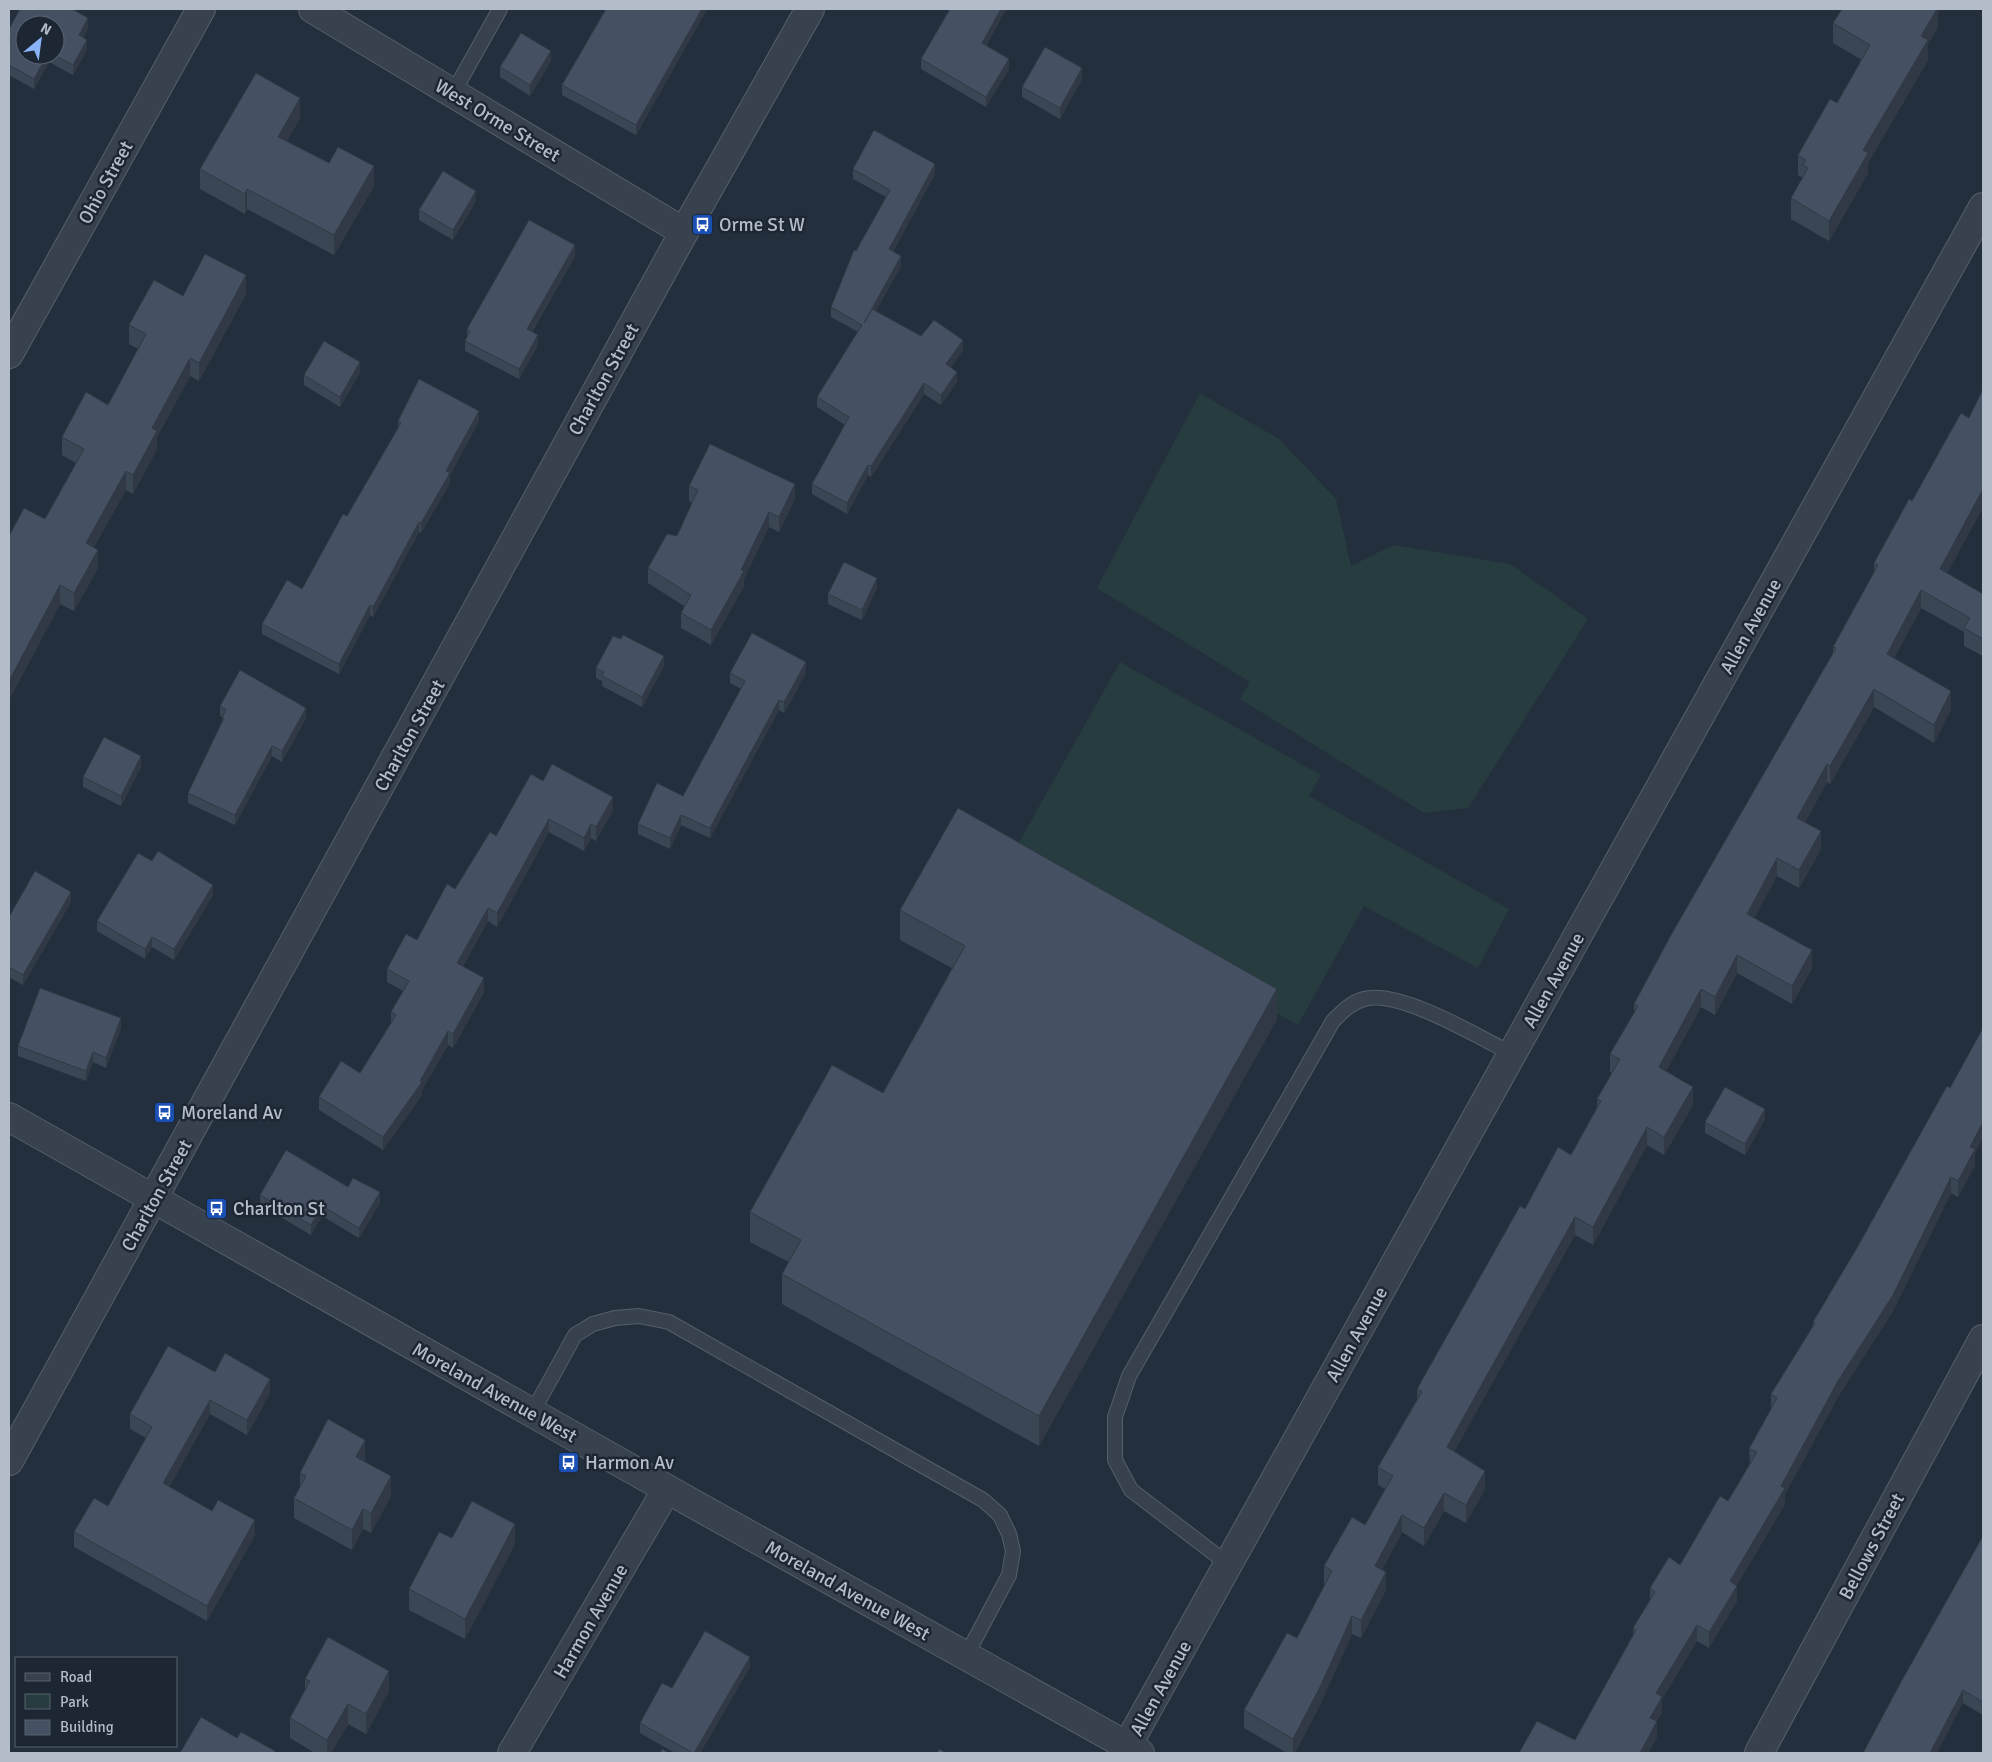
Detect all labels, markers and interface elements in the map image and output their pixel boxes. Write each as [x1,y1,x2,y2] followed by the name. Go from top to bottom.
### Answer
[15,15,65,65] north arrow
[38,19,54,39] text: N
[430,74,565,168] street label: West Orme Street
[73,136,139,228] street label: Ohio Street
[691,212,715,236] bus stop icon: Orme St W
[719,213,805,237] place label: Orme St W
[563,319,645,440] street label: Charlton Street
[1715,574,1787,679] street label: Allen Avenue
[369,675,451,796] street label: Charlton Street
[1518,928,1590,1033] street label: Allen Avenue
[153,1100,177,1124] bus stop icon: Moreland Av
[181,1101,283,1125] place label: Moreland Av
[116,1135,198,1256] street label: Charlton Street
[205,1196,229,1220] bus stop icon: Charlton St
[233,1197,325,1221] place label: Charlton St
[1321,1282,1393,1387] street label: Allen Avenue
[408,1338,581,1448] street label: Moreland Avenue West
[557,1450,581,1474] bus stop icon: Harmon Av
[585,1451,674,1475] place label: Harmon Av
[1834,1489,1910,1604] street label: Bellows Street
[761,1536,934,1646] street label: Moreland Avenue West
[548,1560,633,1683] street label: Harmon Avenue
[1125,1636,1197,1741] street label: Allen Avenue
[15,1657,178,1747] legend
[60,1668,92,1686] text: Road
[60,1693,89,1711] text: Park
[60,1718,114,1736] text: Building

